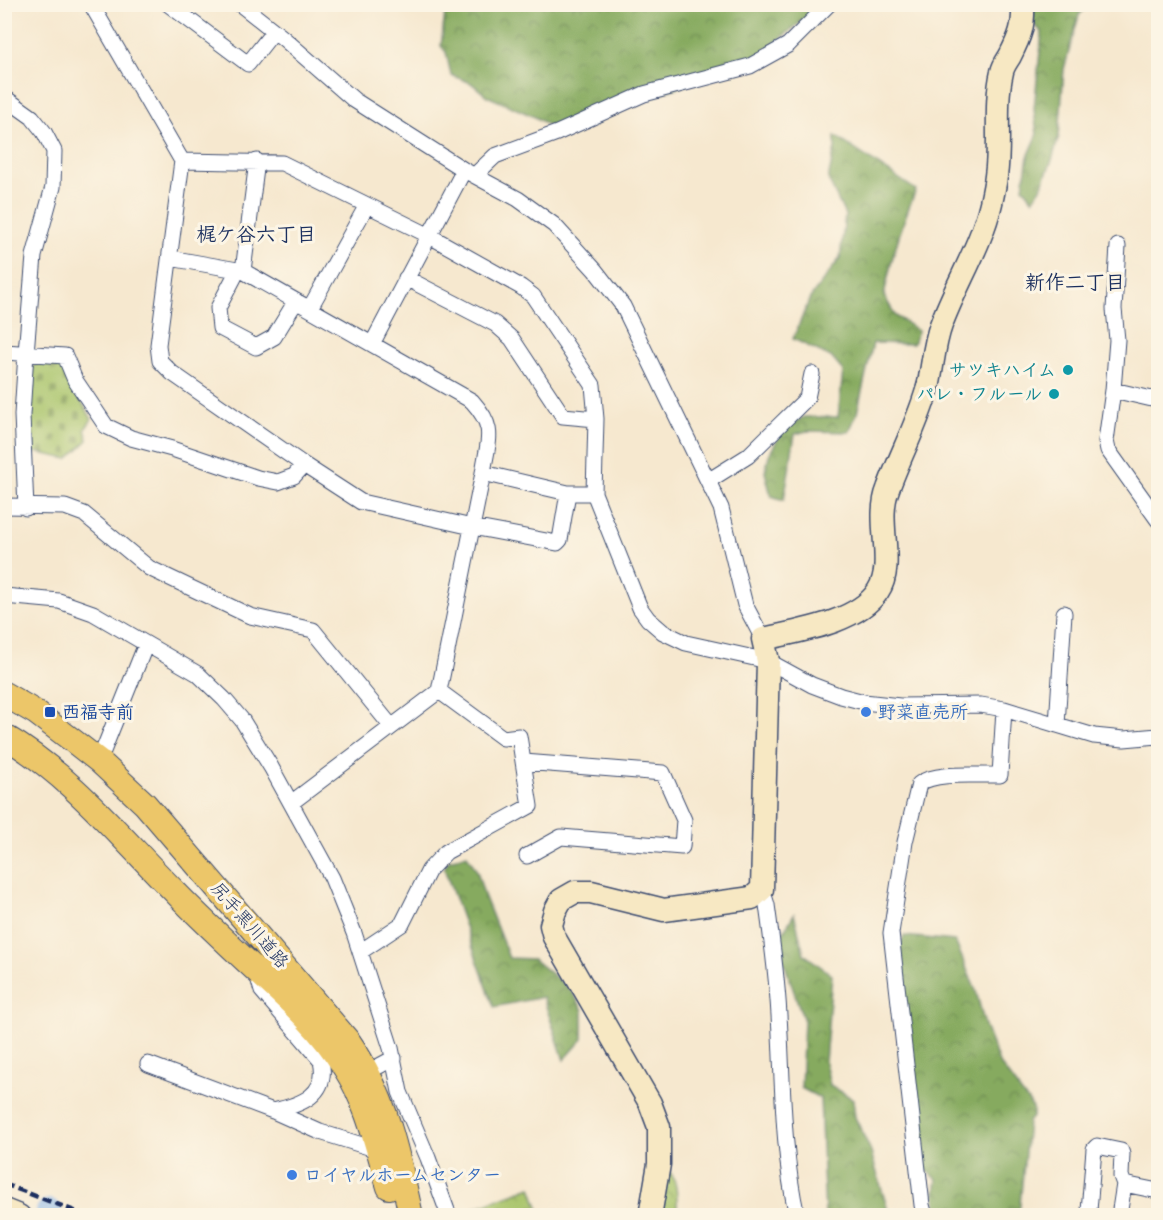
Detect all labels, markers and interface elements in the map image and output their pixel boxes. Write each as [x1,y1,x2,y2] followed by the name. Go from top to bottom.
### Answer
[196,217,316,252] district label: 梶ケ谷六丁目
[1025,265,1125,300] district label: 新作二丁目
[949,354,1056,386] place label: サツキハイム
[1061,363,1075,377] marker: サツキハイム
[916,378,1042,410] place label: パレ・フルール
[1047,387,1061,401] marker: パレ・フルール
[62,696,134,728] place label: 西福寺前
[878,696,968,728] place label: 野菜直売所
[43,705,57,719] marker: 西福寺前
[859,705,873,719] marker: 野菜直売所
[202,874,298,976] street label: 尻手黒川道路
[304,1159,501,1191] place label: ロイヤルホームセンター
[285,1168,299,1182] marker: ロイヤルホームセンター

